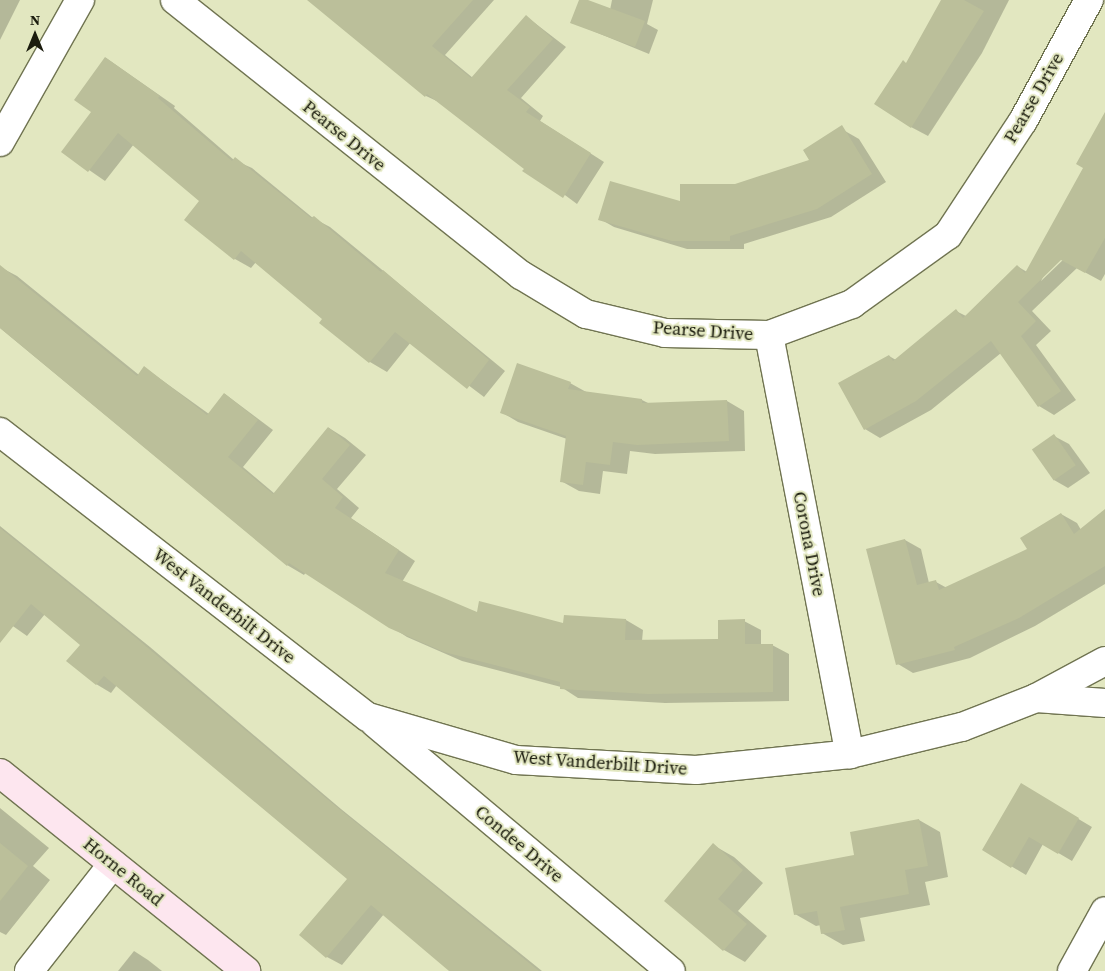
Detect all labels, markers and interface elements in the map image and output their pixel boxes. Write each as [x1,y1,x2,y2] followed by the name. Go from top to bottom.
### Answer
[10,10,60,60] north arrow
[30,10,40,30] text: N
[1000,49,1068,147] street label: Pearse Drive
[298,96,390,176] street label: Pearse Drive
[652,317,754,345] street label: Pearse Drive
[788,490,830,598] street label: Corona Drive
[148,544,300,668] street label: West Vanderbilt Drive
[512,746,688,780] street label: West Vanderbilt Drive
[471,801,567,887] street label: Condee Drive
[79,833,167,911] street label: Horne Road

